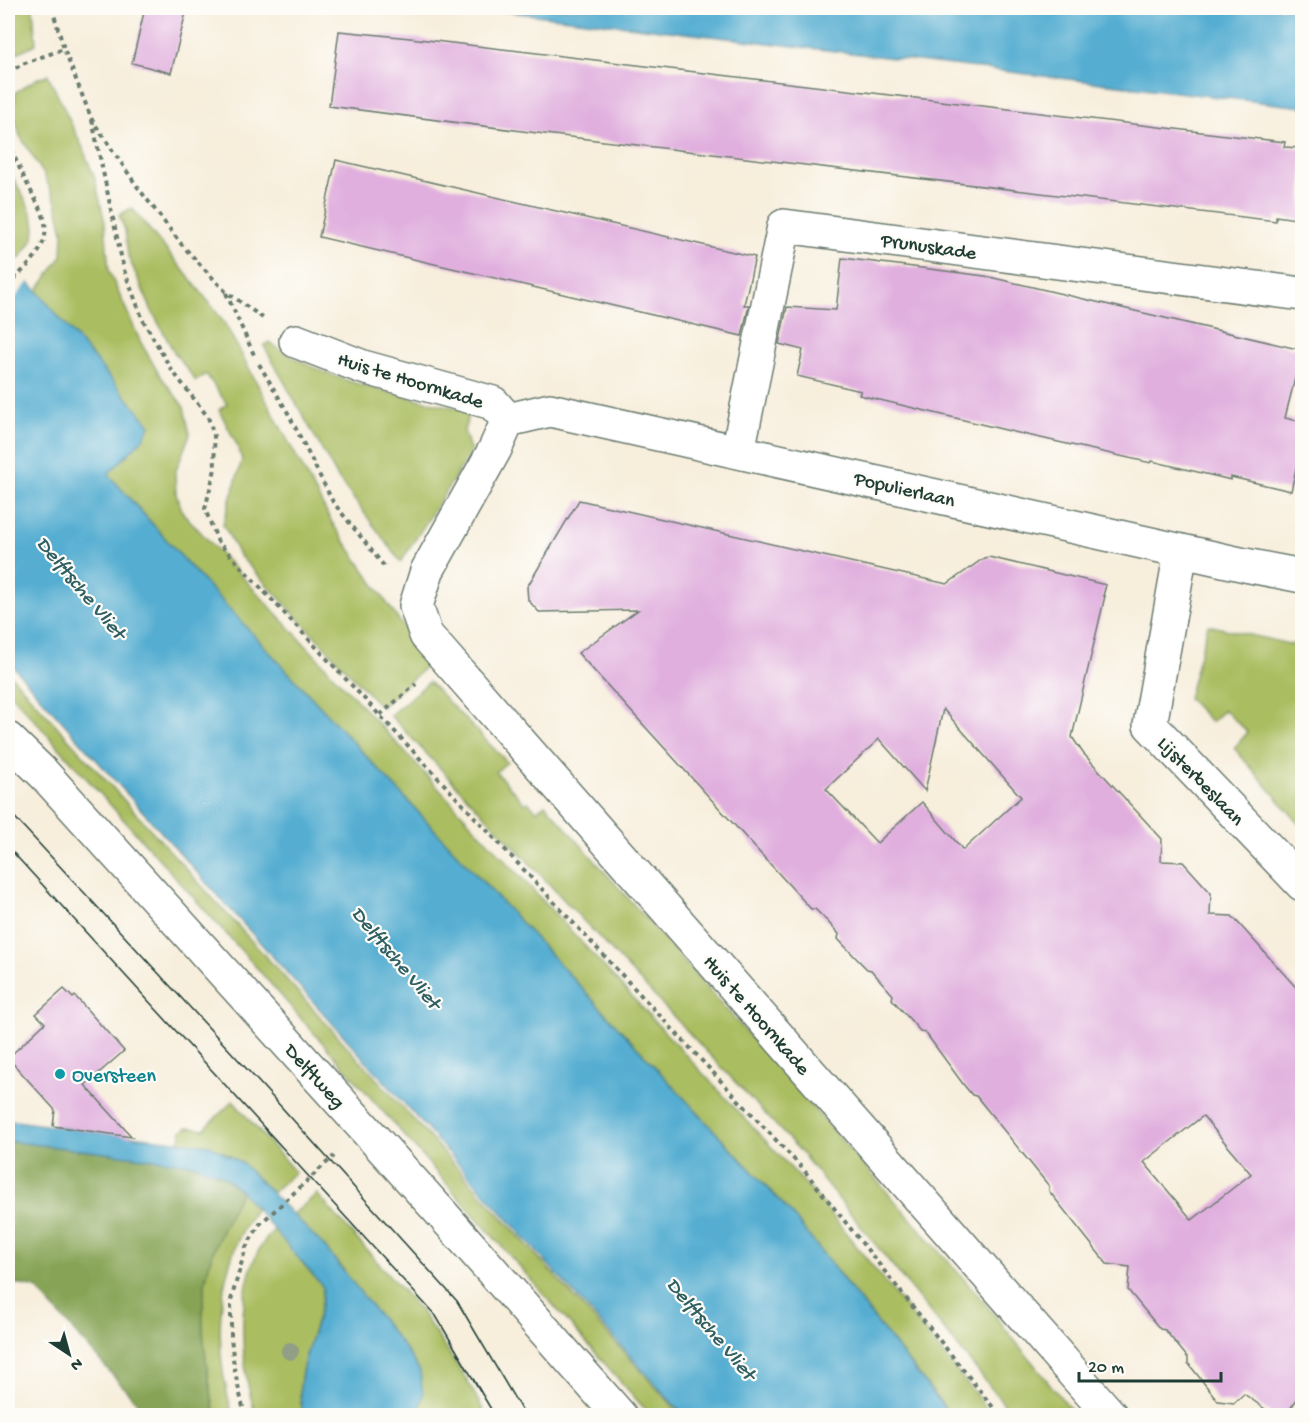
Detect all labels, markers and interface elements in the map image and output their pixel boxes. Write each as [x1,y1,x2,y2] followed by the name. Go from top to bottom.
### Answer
[878,230,978,267] street label: Prunuskade
[334,349,486,416] street label: Huis te Hoornkade
[851,468,957,514] street label: Populierlaan
[29,533,132,648] water label: Delftsche Vliet
[1151,733,1248,832] street label: Lijsterbeslaan
[344,903,447,1018] water label: Delftsche Vliet
[697,952,814,1081] street label: Huis te Hoornkade
[277,1039,348,1114] street label: Delftweg
[72,1066,156,1089] place label: Oversteen
[53,1067,67,1081] marker: Oversteen
[659,1274,762,1389] water label: Delftsche Vliet
[39,1324,99,1384] north arrow
[1079,1345,1222,1383] scale bar
[66,1353,86,1374] text: N
[1088,1358,1124,1379] text: 20 m

